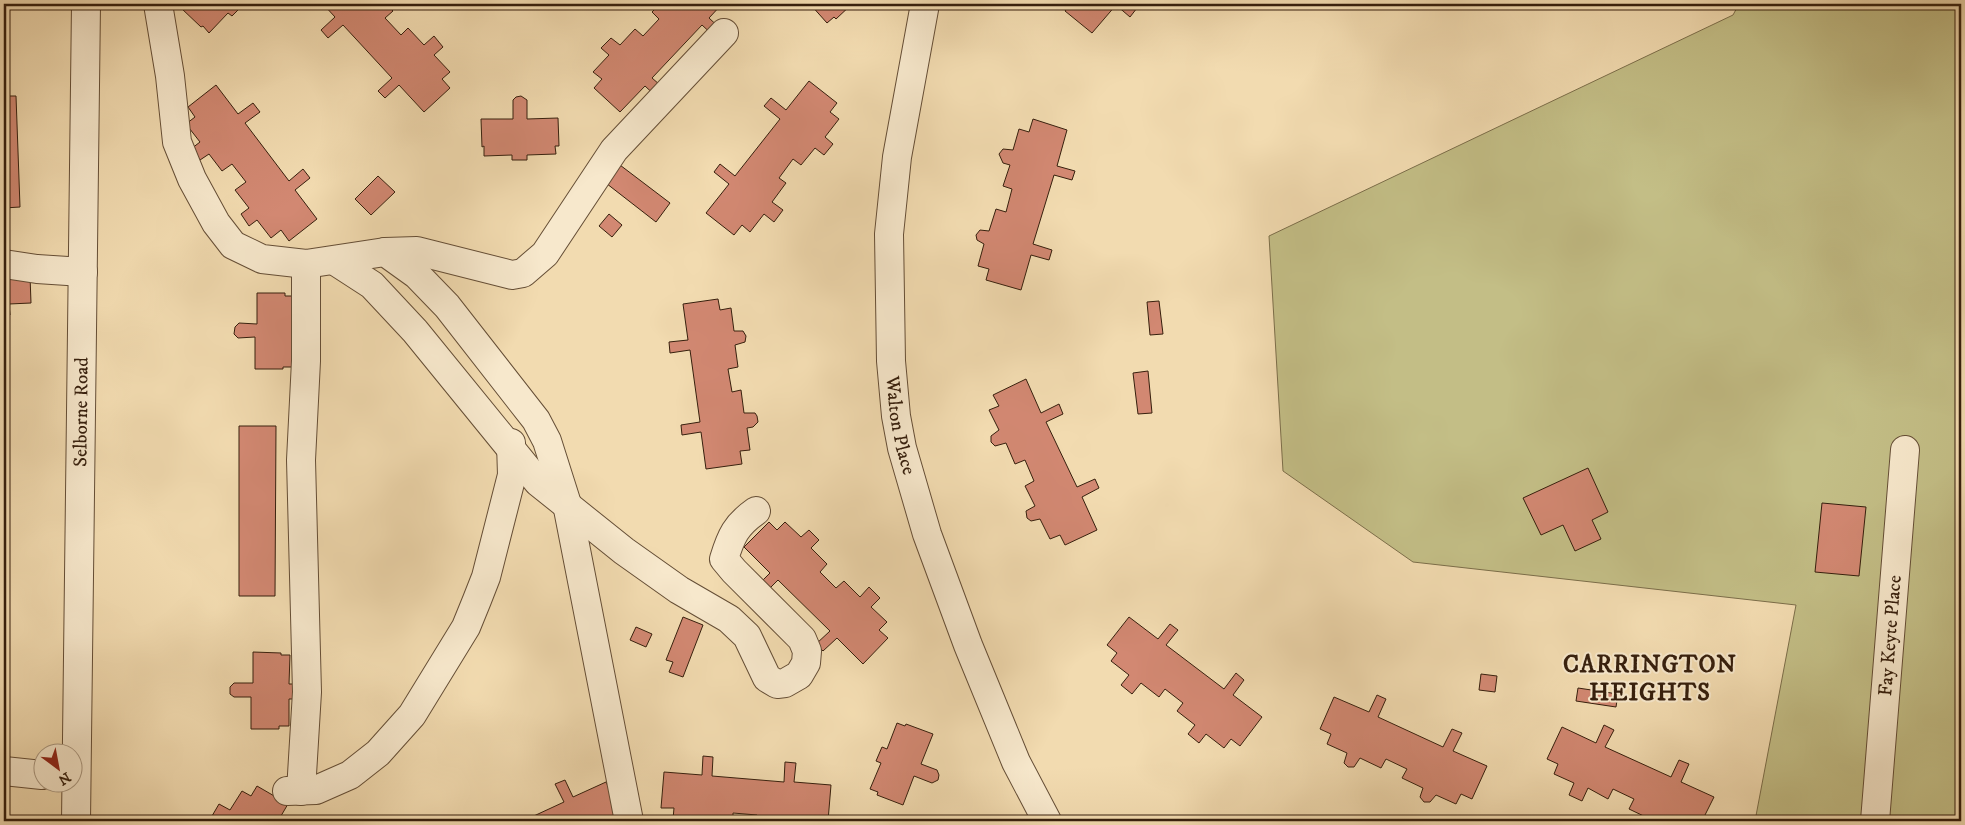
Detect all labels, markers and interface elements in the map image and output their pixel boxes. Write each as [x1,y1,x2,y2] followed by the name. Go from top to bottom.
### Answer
[69,356,93,467] street label: Selborne Road
[881,374,921,478] street label: Walton Place
[1874,574,1906,697] street label: Fay Keyte Place
[1563,650,1737,708] district label: CARRINGTON HEIGHTS
[32,742,82,792] north arrow
[54,767,74,789] text: N

